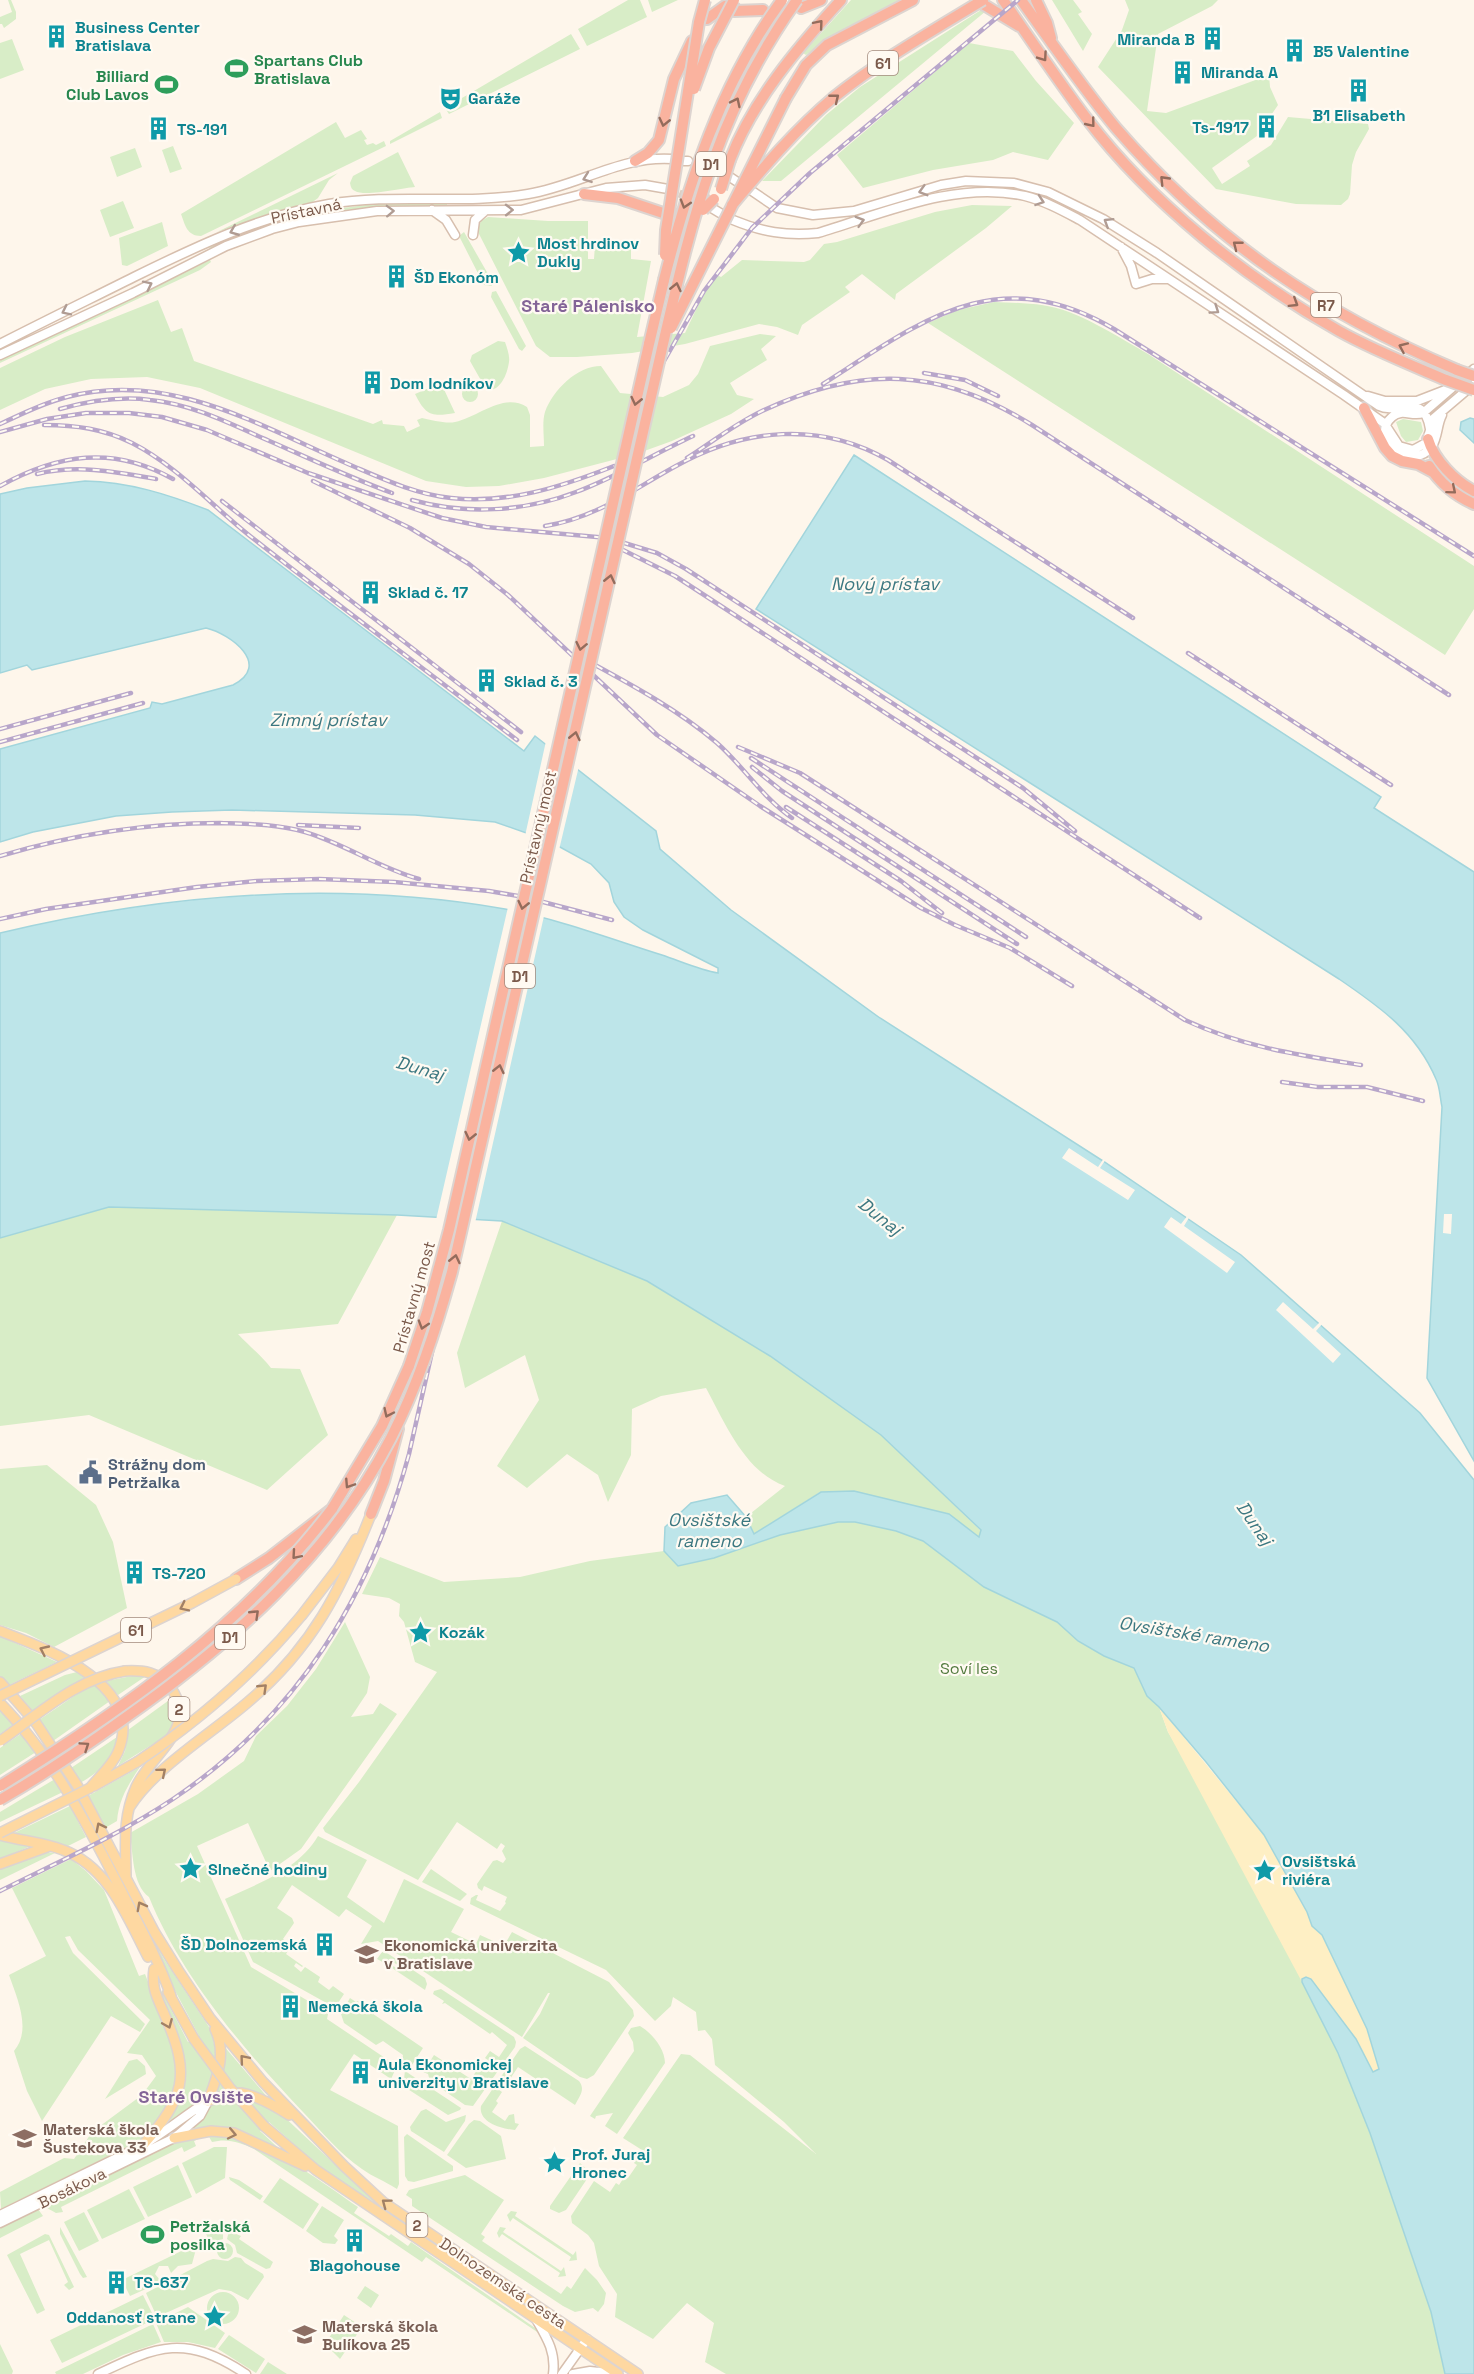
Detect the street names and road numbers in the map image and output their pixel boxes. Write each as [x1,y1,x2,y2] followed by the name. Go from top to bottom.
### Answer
[868,51,898,75] road number: 61
[696,152,726,176] road number: D1
[269,193,343,229] street label: Prístavná
[1311,293,1341,317] road number: R7
[515,768,561,886] street label: Prístavný most
[505,964,535,988] road number: D1
[388,1239,440,1355] street label: Prístavný most
[121,1618,151,1642] road number: 61
[215,1625,245,1649] road number: D1
[168,1697,190,1721] road number: 2
[34,2162,110,2214] street label: Bosákova
[406,2213,428,2237] road number: 2
[435,2233,571,2333] street label: Dolnozemská cesta

